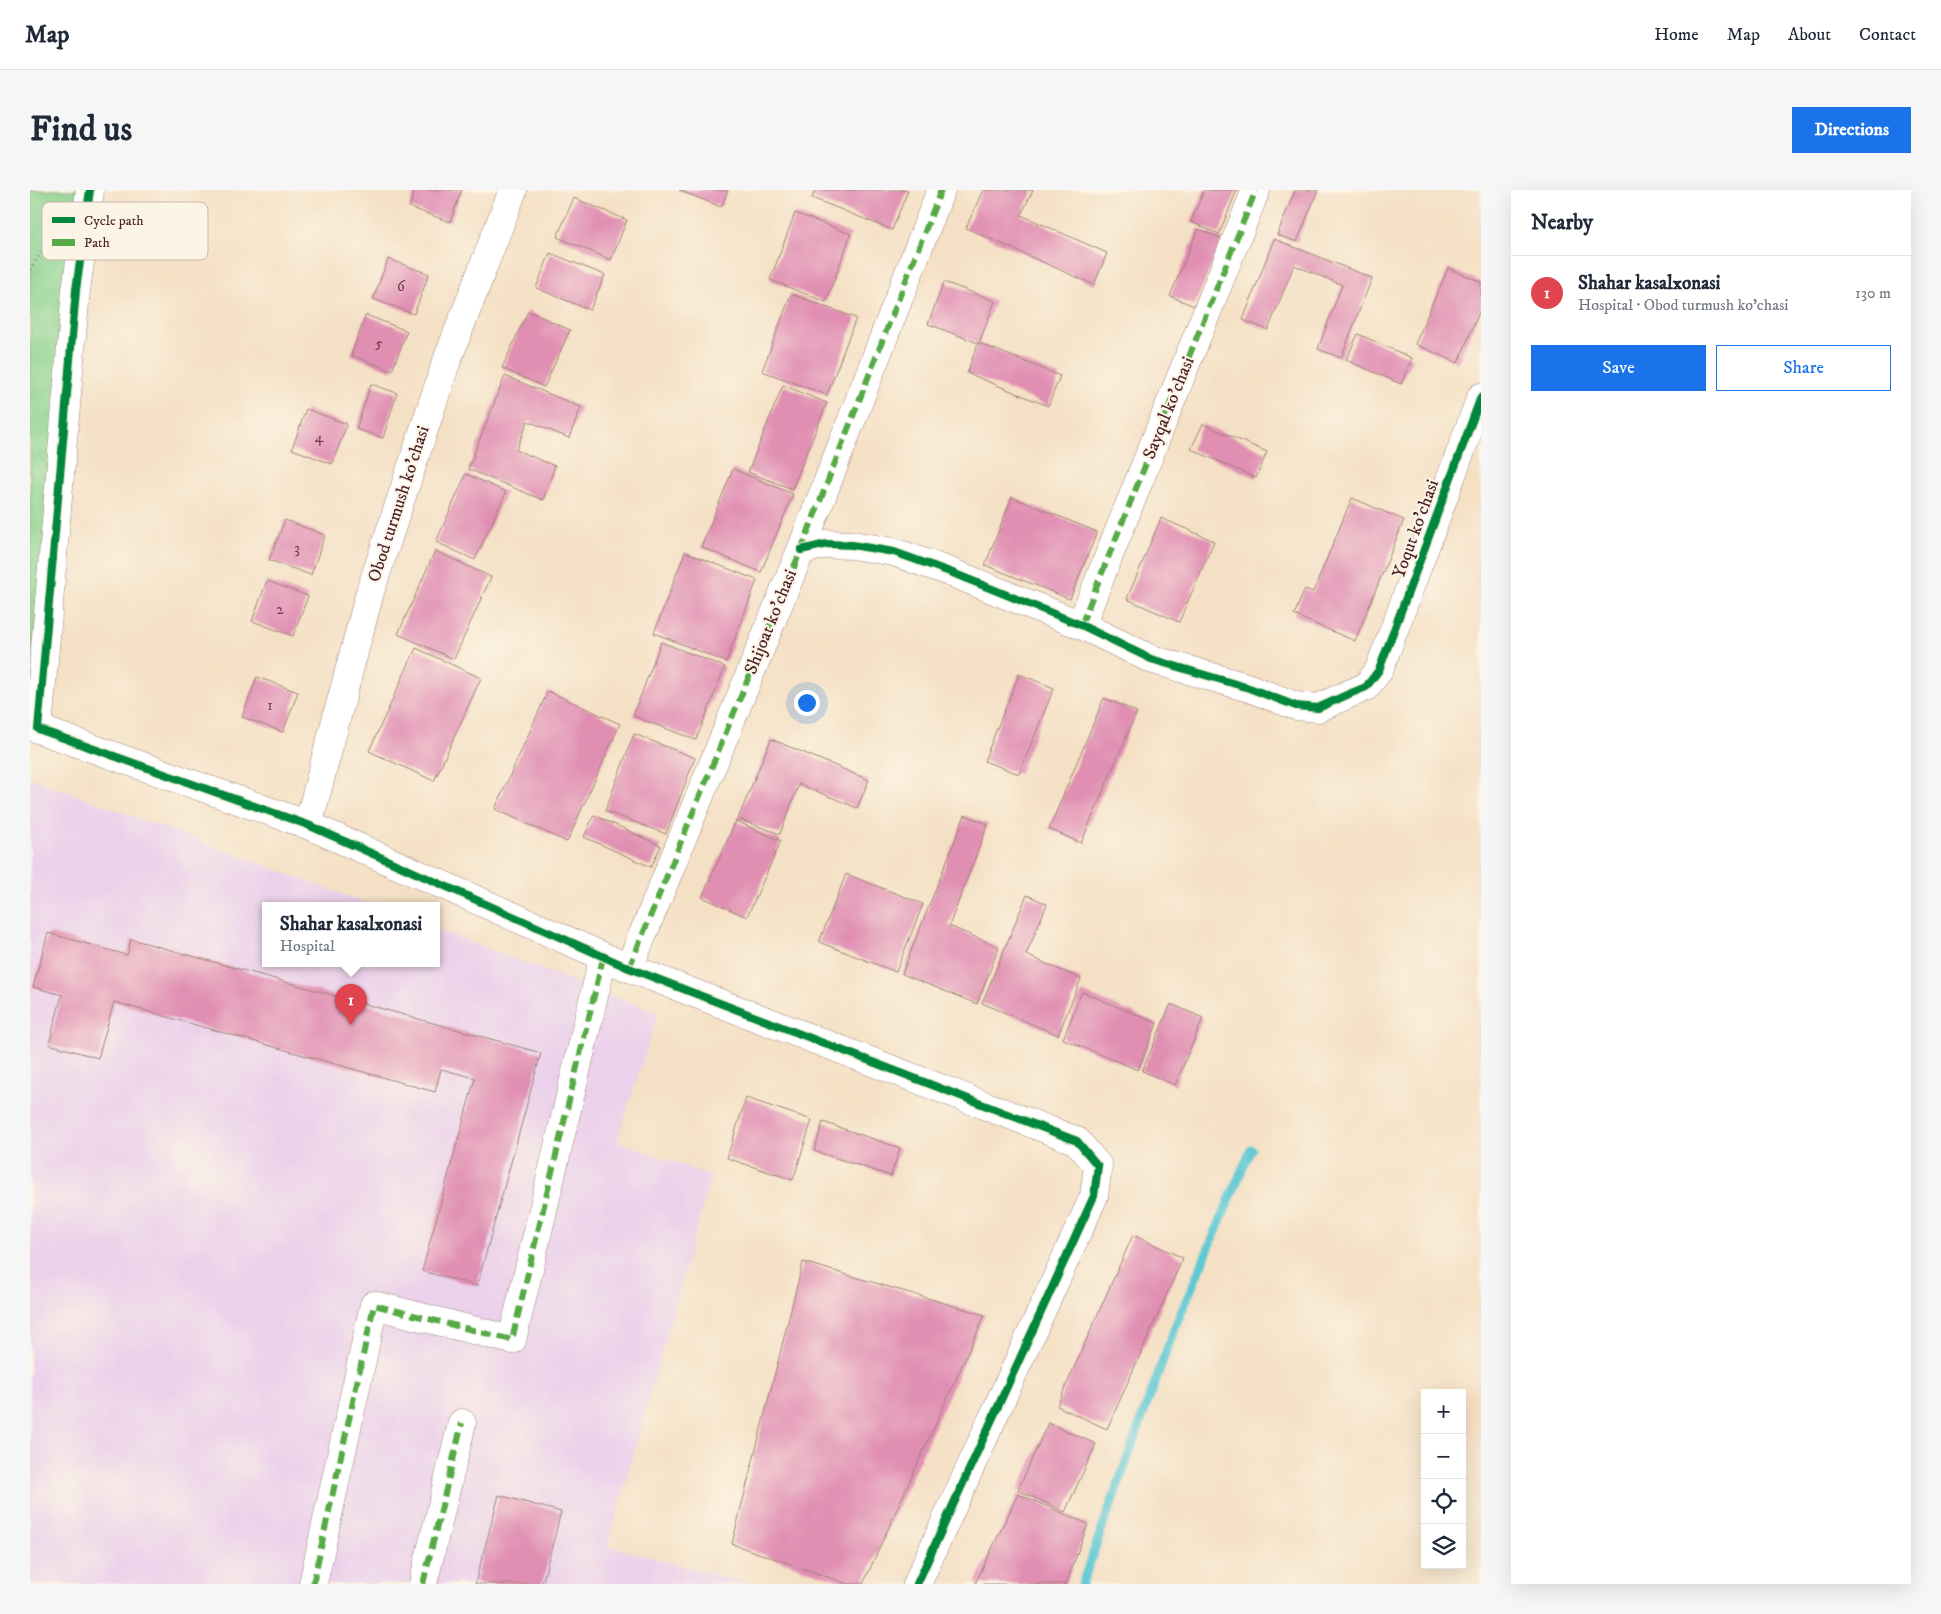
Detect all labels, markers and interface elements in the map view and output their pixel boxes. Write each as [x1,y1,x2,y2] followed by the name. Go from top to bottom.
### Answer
[25,20,69,50] text: Map
[1654,24,1699,46] text: Home
[1727,24,1760,46] text: Map
[1788,24,1831,46] text: About
[1859,24,1916,46] text: Contact
[1792,107,1911,153] button: Directions
[30,108,132,152] text: Find us
[42,202,208,260] legend
[1531,210,1593,236] text: Nearby
[84,212,144,230] text: Cycle path
[84,234,111,252] text: Path
[1578,272,1721,295] text: Shahar kasalxonasi
[397,277,406,296] house number: 6
[1544,283,1550,303] text: 1
[1855,283,1891,303] text: 130 m
[1578,295,1788,315] text: Hospital · Obod turmush ko'chasi
[375,334,383,353] house number: 5
[1531,345,1706,391] button: Save
[1716,345,1891,391] button: Share
[1138,354,1200,462] street label: Sayqal ko'chasi
[363,423,435,585] street label: Obod turmush ko'chasi
[315,428,324,447] house number: 4
[1388,477,1444,581] street label: Yoqut ko'chasi
[294,539,300,558] house number: 3
[740,566,802,678] street label: Shijoat ko'chasi
[276,600,284,619] house number: 2
[794,690,820,716] your location
[267,696,273,715] house number: 1
[262,902,440,967] popup
[280,913,422,936] text: Shahar kasalxonasi
[280,936,335,956] text: Hospital
[335,984,367,1025] pin: 1
[1421,1389,1466,1569] map controls
[1421,1389,1466,1434] button: +
[1421,1434,1466,1479] button: −
[1421,1479,1466,1524] button: locate
[1421,1524,1466,1569] button: layers

